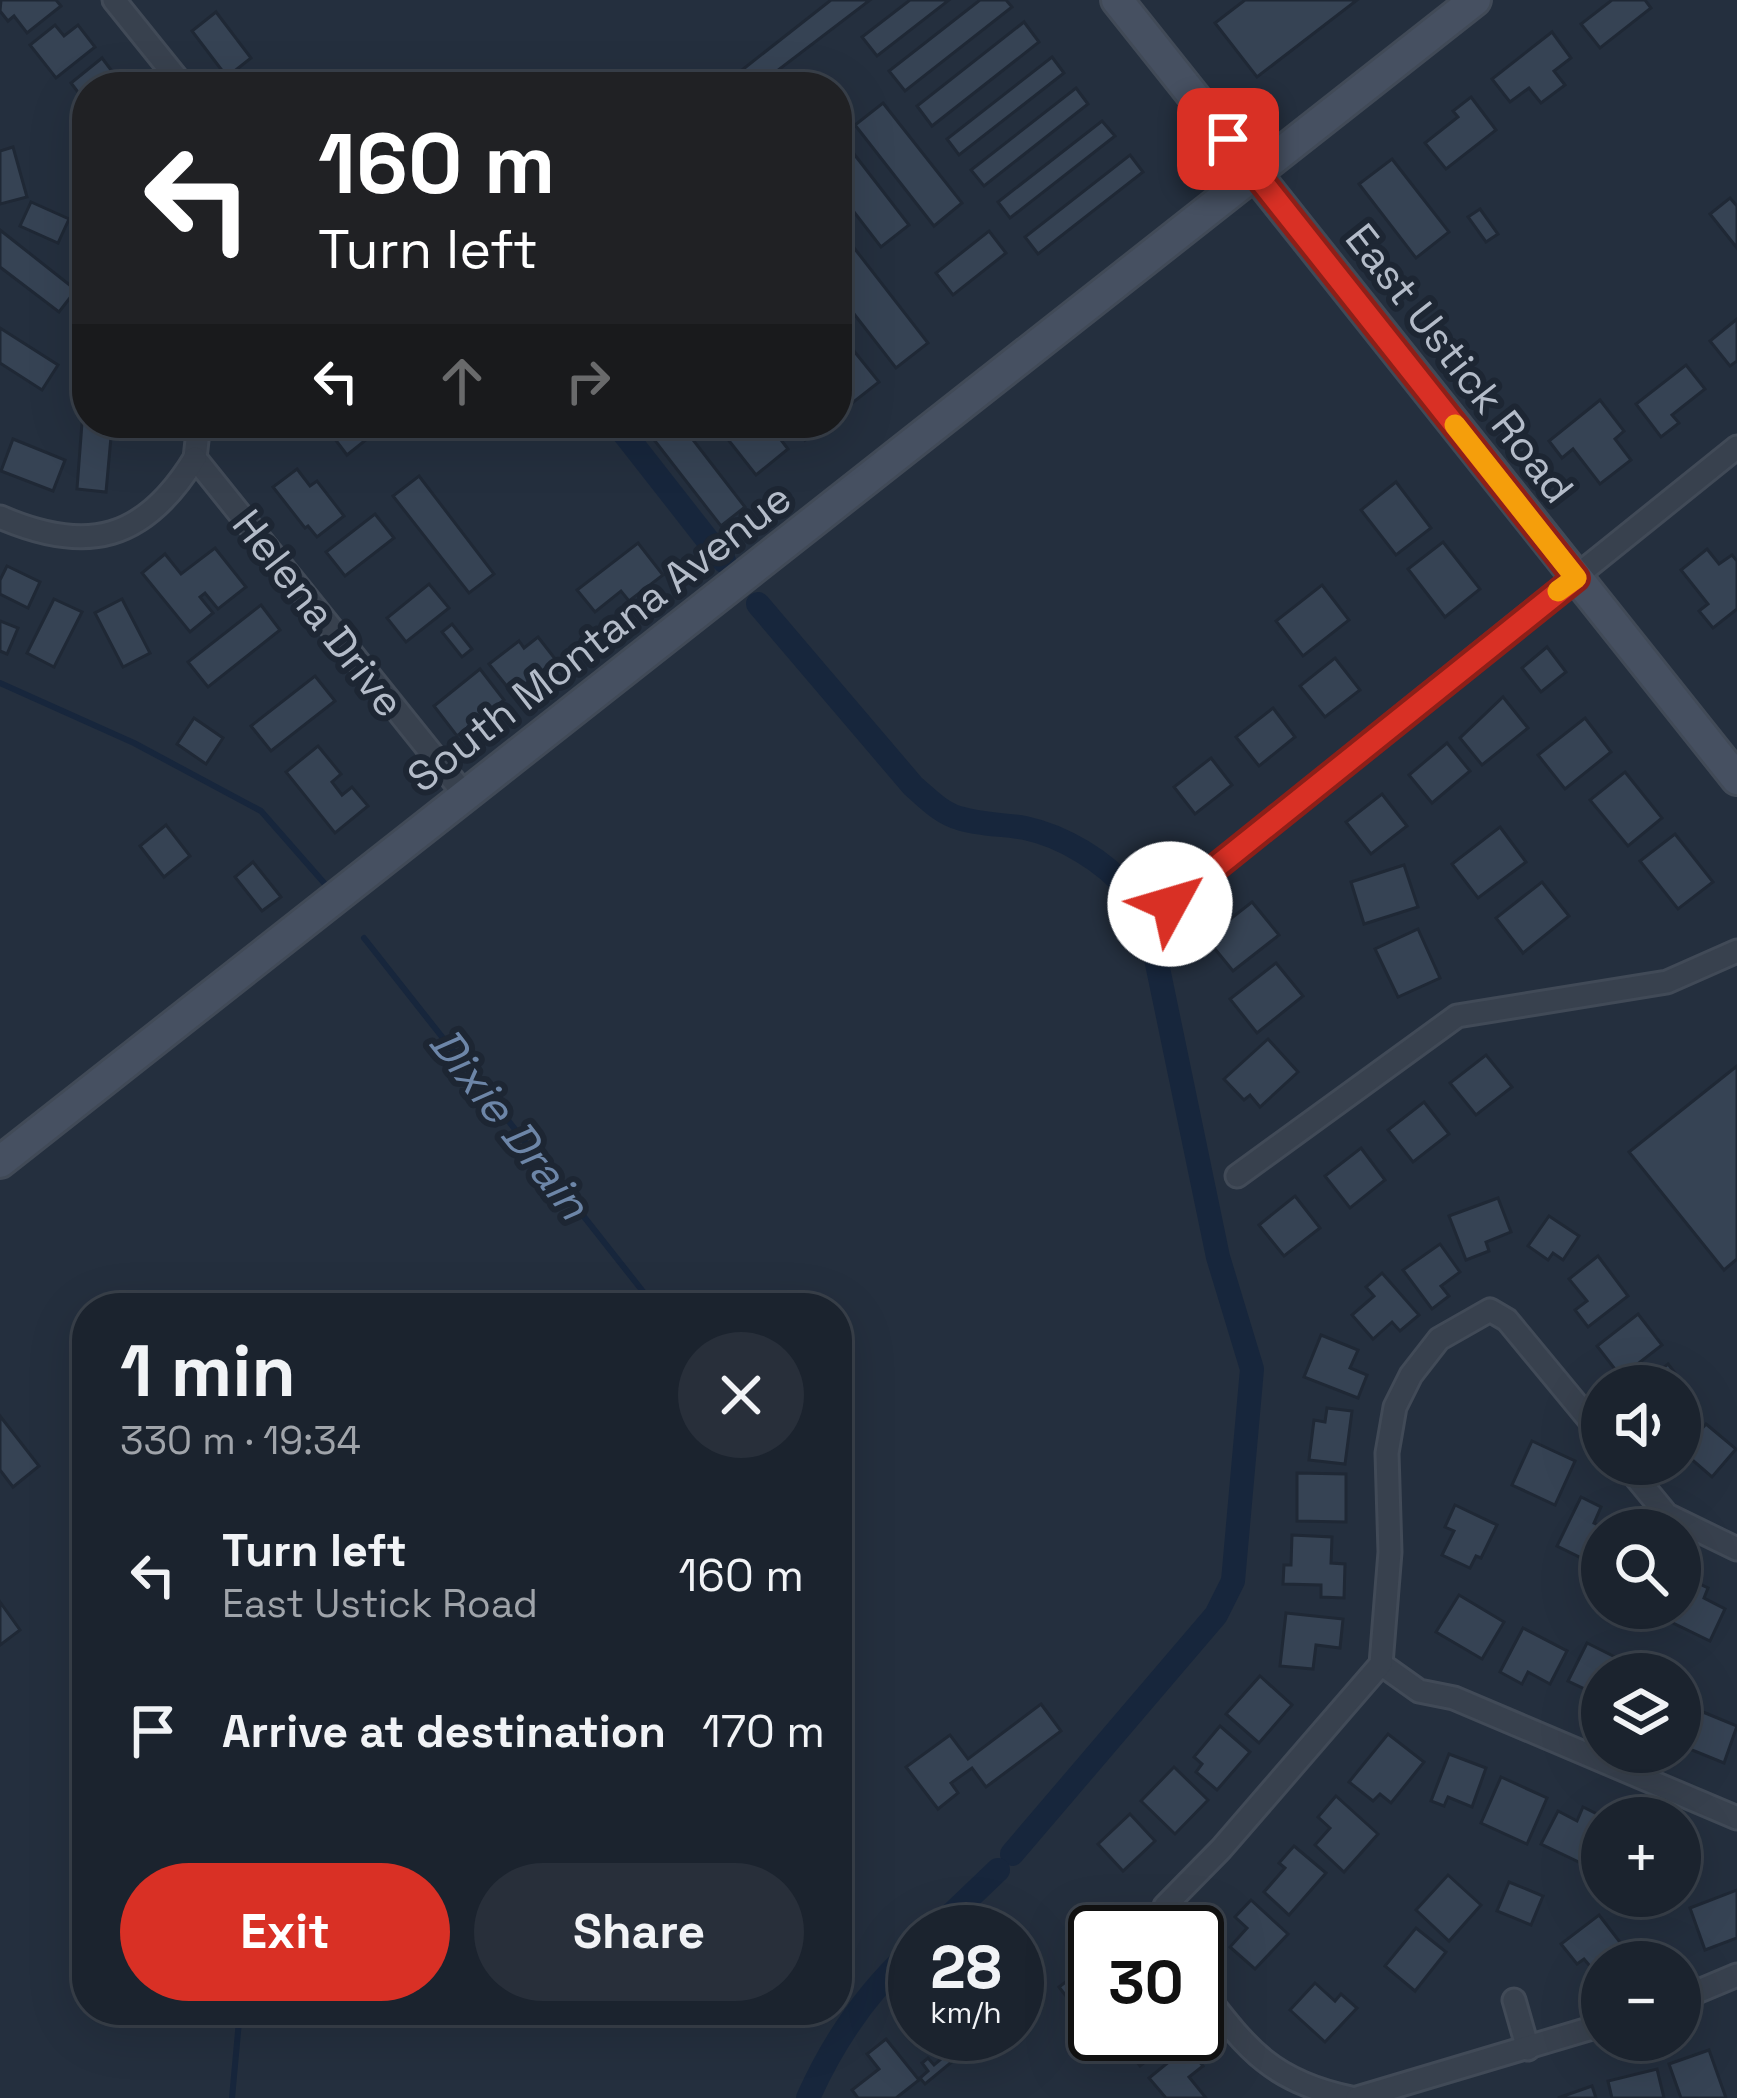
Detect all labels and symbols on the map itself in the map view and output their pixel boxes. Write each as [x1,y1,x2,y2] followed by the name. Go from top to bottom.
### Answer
[1177,88,1279,190] pin
[1334,213,1585,514] street label: East Ustick Road
[397,471,802,804] street label: South Montana Avenue
[221,499,416,728] street label: Helena Drive
[1107,841,1233,967] position arrow
[417,1016,603,1232] water label: Dixie Drain
[1068,1905,1224,2061] speed limit sign: 30

